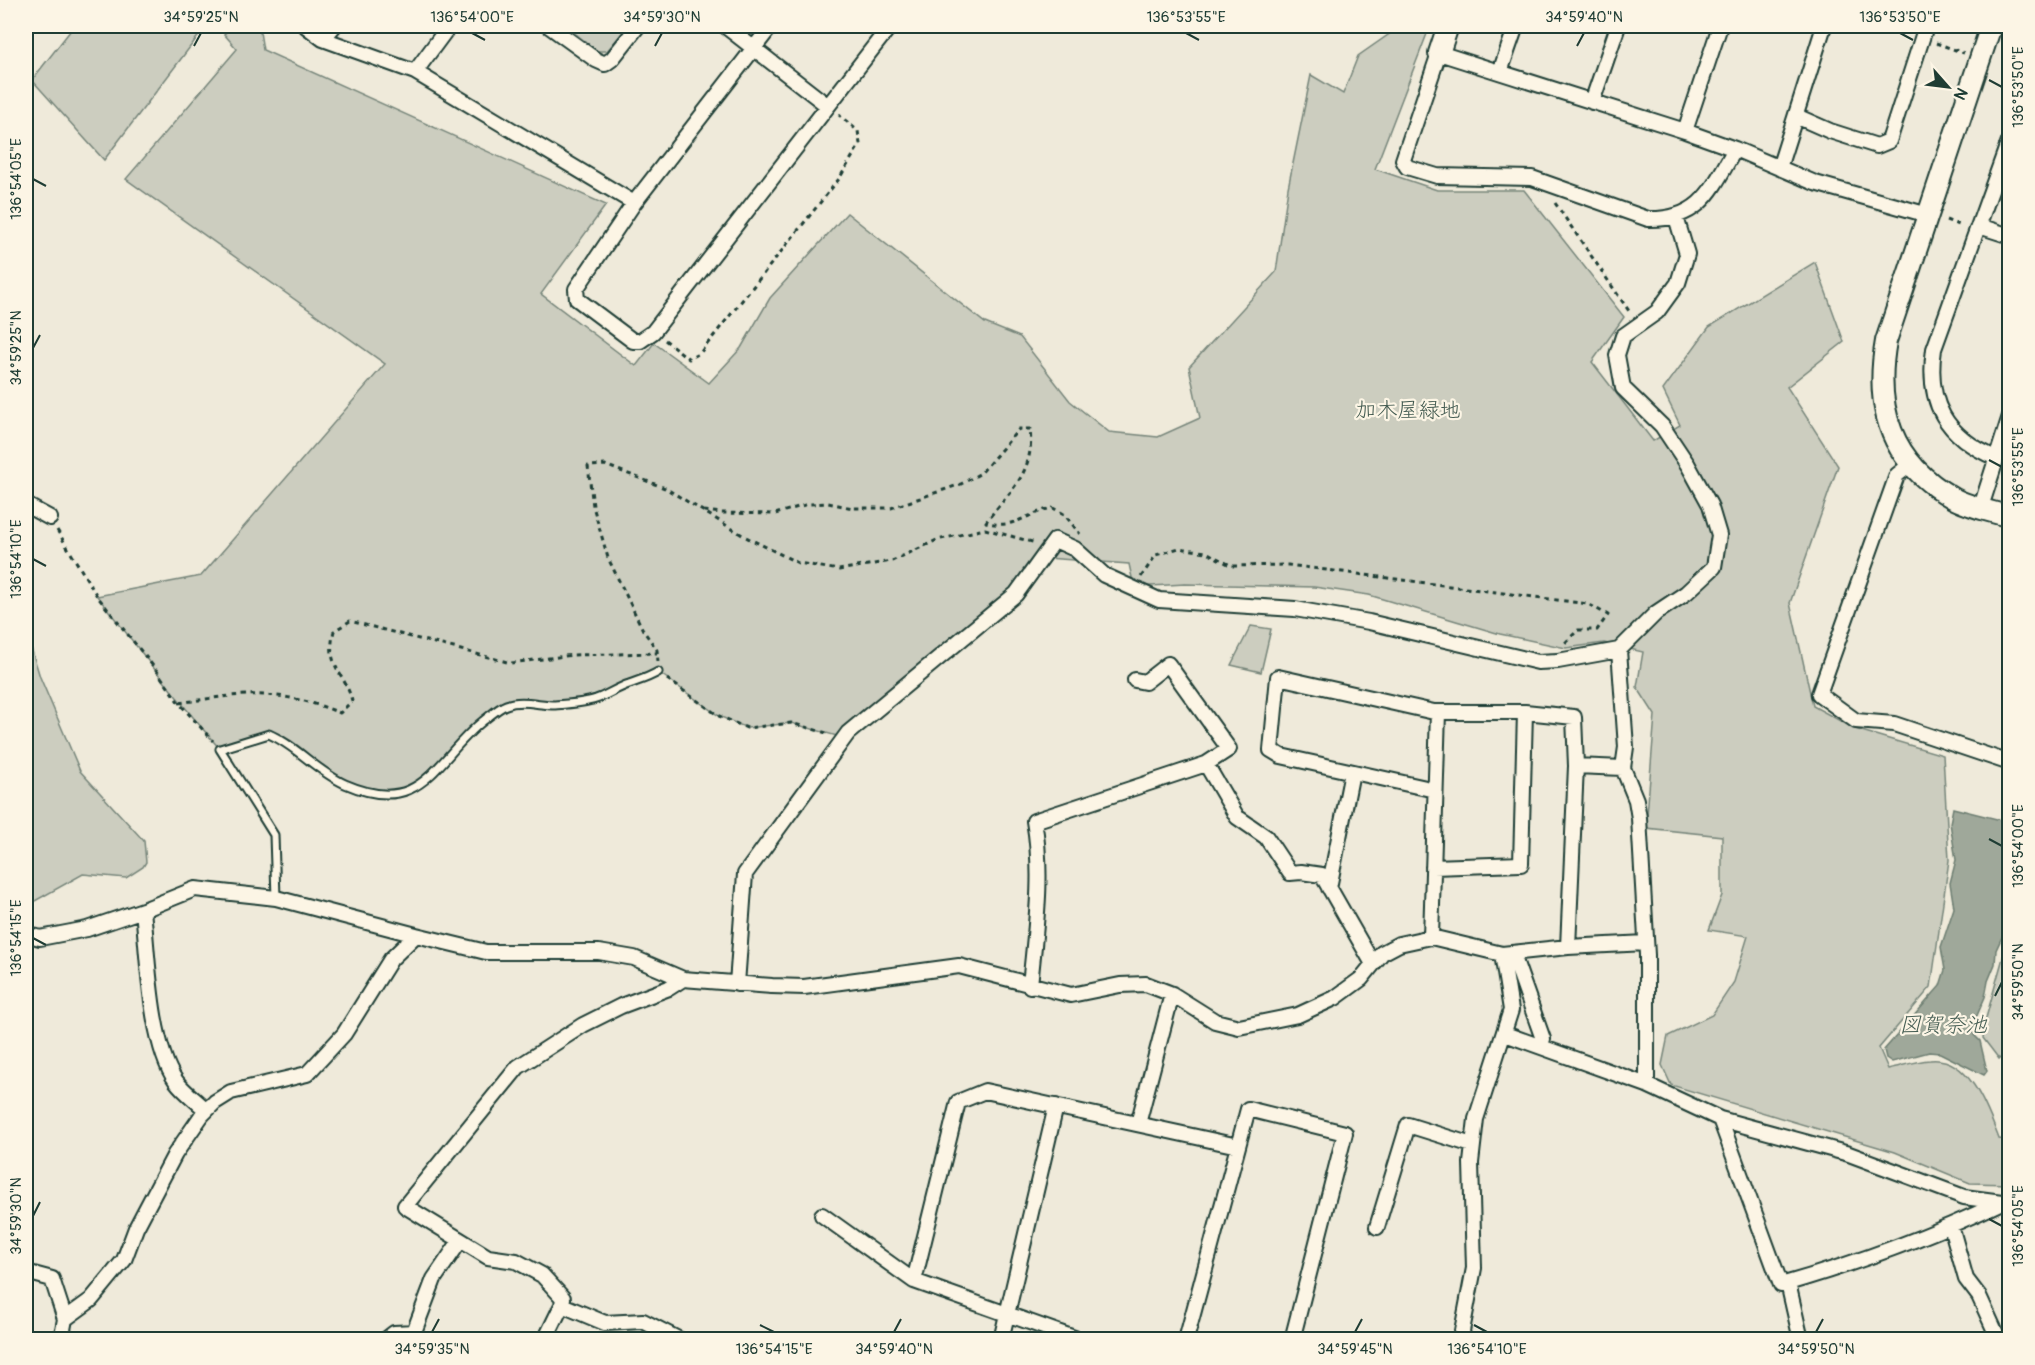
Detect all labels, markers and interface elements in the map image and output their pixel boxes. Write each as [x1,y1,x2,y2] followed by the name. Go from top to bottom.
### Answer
[163,8,239,27] text: 34°59'25"N
[430,8,514,27] text: 136°54'00"E
[623,8,701,27] text: 34°59'30"N
[1146,8,1226,27] text: 136°53'55"E
[1545,8,1623,27] text: 34°59'40"N
[1859,8,1941,27] text: 136°53'50"E
[2009,46,2028,128] text: 136°53'50"E
[1918,57,1978,117] north arrow
[1949,84,1972,103] text: N
[7,138,26,220] text: 136°54'05"E
[7,310,26,386] text: 34°59'25"N
[1356,397,1461,424] park label: 加木屋緑地
[2009,427,2028,507] text: 136°53'55"E
[7,519,26,599] text: 136°54'10"E
[2009,804,2028,888] text: 136°54'00"E
[7,899,26,977] text: 136°54'15"E
[2009,943,2028,1021] text: 34°59'50"N
[1899,1011,1988,1039] water label: 図賀奈池
[7,1177,26,1255] text: 34°59'30"N
[2009,1185,2028,1267] text: 136°54'05"E
[394,1340,470,1359] text: 34°59'35"N
[735,1340,813,1359] text: 136°54'15"E
[855,1340,933,1359] text: 34°59'40"N
[1317,1340,1393,1359] text: 34°59'45"N
[1447,1340,1527,1359] text: 136°54'10"E
[1777,1340,1855,1359] text: 34°59'50"N

